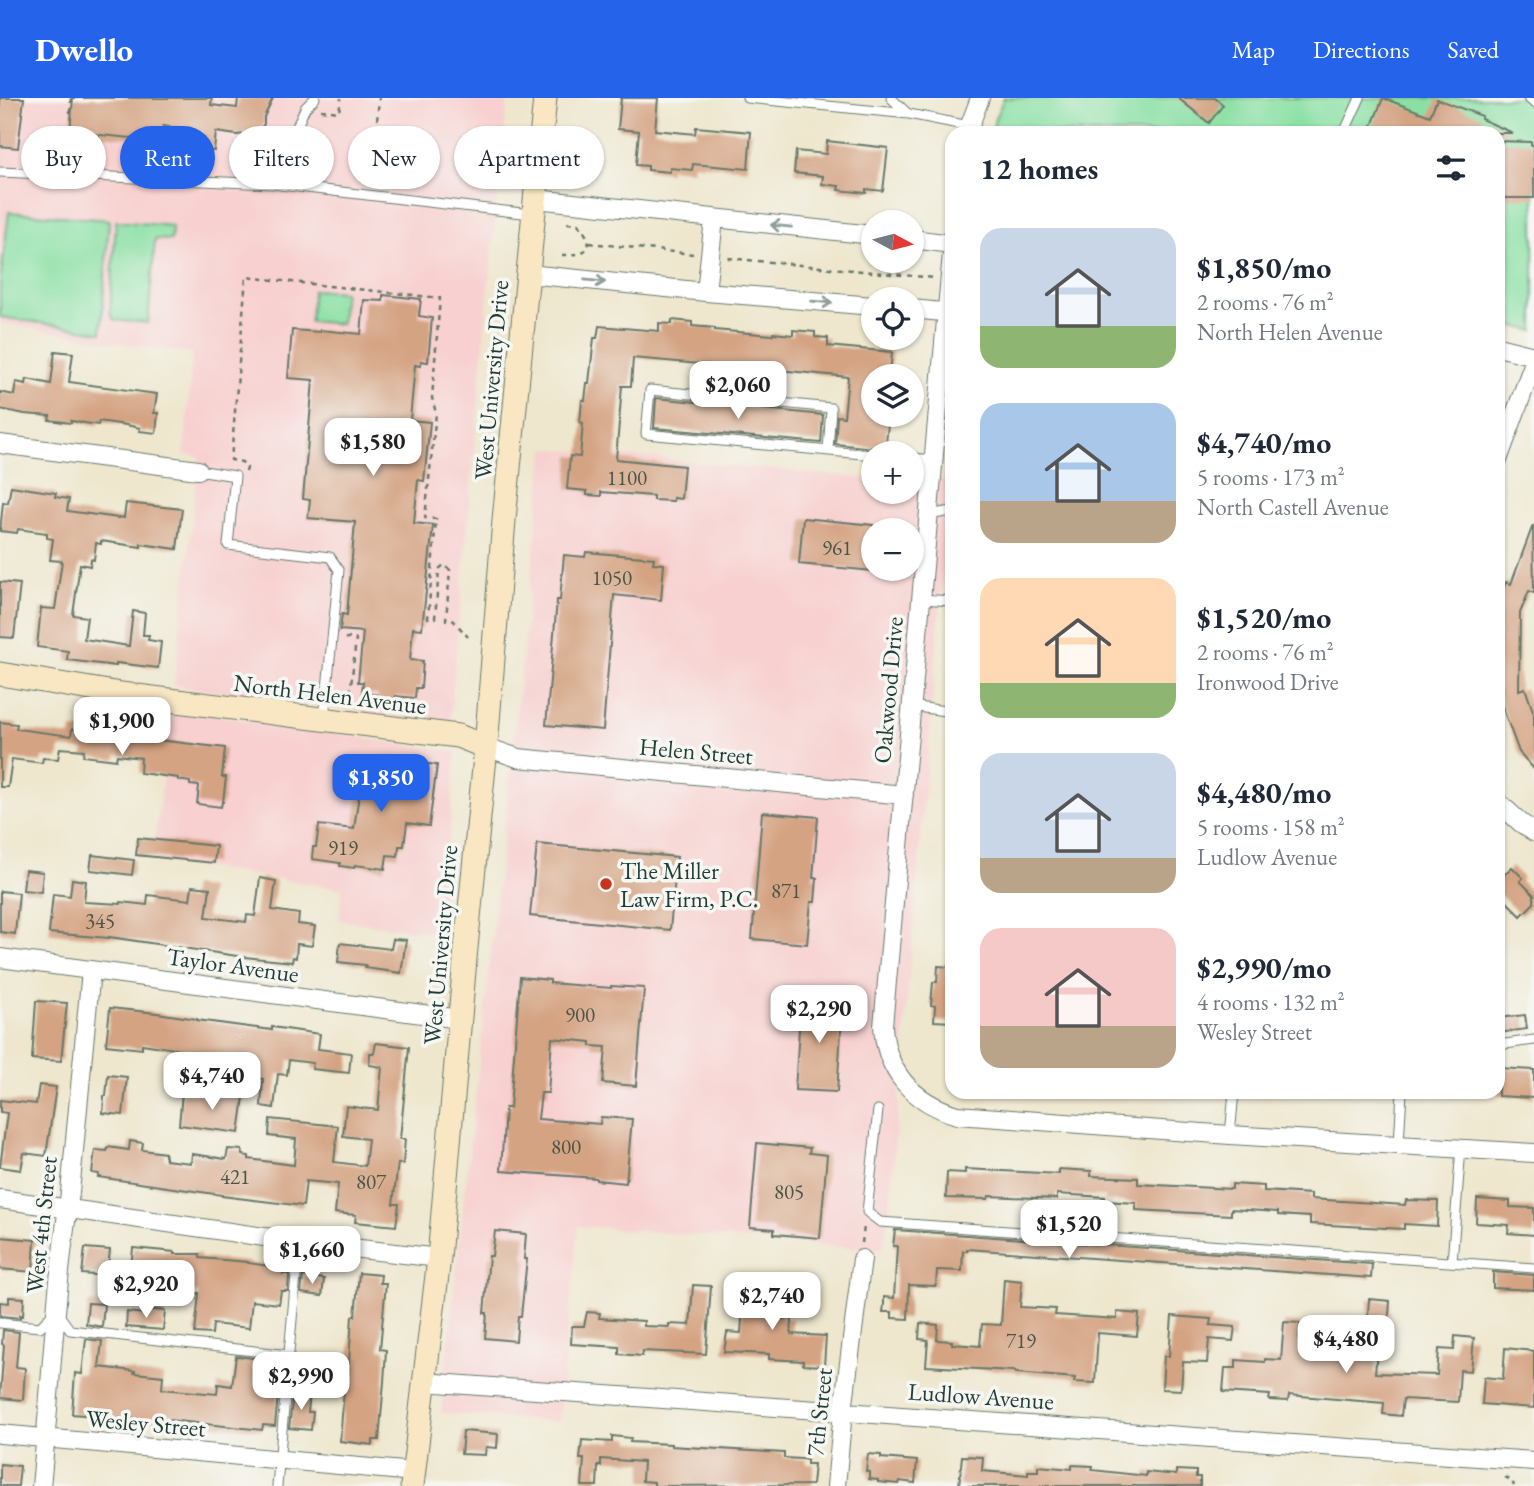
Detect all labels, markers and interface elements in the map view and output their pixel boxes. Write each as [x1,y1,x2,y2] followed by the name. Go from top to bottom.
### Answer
[35,28,133,71] text: Dwello
[1232,34,1275,65] text: Map
[1313,34,1410,65] text: Directions
[1448,34,1499,65] text: Saved
[21,126,106,189] chip: Buy
[120,126,215,189] chip: Rent
[229,126,334,189] chip: Filters
[348,126,440,189] chip: New
[454,126,604,189] chip: Apartment
[980,149,1098,188] text: 12 homes
[1432,149,1470,187] icon: filters
[861,210,924,273] north arrow
[861,210,924,581] map controls
[770,219,793,232] one-way arrow
[1197,248,1331,287] text: $1,850/mo
[1036,256,1120,340] icon: home
[584,274,606,287] one-way arrow
[467,279,515,481] street label: West University Drive
[861,287,924,350] button: locate
[1197,287,1334,317] text: 2 rooms · 76 m²
[810,296,833,309] one-way arrow
[1197,317,1383,347] text: North Helen Avenue
[681,362,795,421] pin: $2,060
[861,364,924,427] button: layers
[706,369,770,399] text: $2,060
[316,418,430,478] pin: $1,580
[1197,423,1331,462] text: $4,740/mo
[341,426,405,456] text: $1,580
[1036,431,1120,515] icon: home
[861,441,924,504] button: +
[1197,462,1345,492] text: 5 rooms · 173 m²
[607,464,647,491] house number: 1100
[1197,492,1389,522] text: North Castell Avenue
[861,518,924,581] button: −
[822,534,852,561] house number: 961
[592,564,632,591] house number: 1050
[1197,598,1331,637] text: $1,520/mo
[1036,606,1120,690] icon: home
[866,615,910,765] street label: Oakwood Drive
[1197,637,1334,667] text: 2 rooms · 76 m²
[232,667,428,721] street label: North Helen Avenue
[1197,667,1339,697] text: Ironwood Drive
[65,698,179,757] pin: $1,900
[90,705,154,735] text: $1,900
[638,731,755,771] street label: Helen Street
[324,754,438,814] pin: $1,850
[349,762,413,792] text: $1,850
[1197,773,1331,812] text: $4,480/mo
[1036,781,1120,865] icon: home
[1197,812,1345,842] text: 5 rooms · 158 m²
[328,834,358,861] house number: 919
[1197,842,1337,872] text: Ludlow Avenue
[416,844,464,1046] street label: West University Drive
[620,855,758,914] place label: The Miller Law Firm, P.C.
[598,876,614,892] marker: The Miller Law Firm, P.C.
[771,877,801,904] house number: 871
[85,907,115,934] house number: 345
[165,940,301,990] street label: Taylor Avenue
[1197,948,1331,987] text: $2,990/mo
[1036,956,1120,1040] icon: home
[762,986,876,1045] pin: $2,290
[1197,987,1345,1017] text: 4 rooms · 132 m²
[787,993,851,1023] text: $2,290
[565,1001,595,1028] house number: 900
[1197,1017,1312,1047] text: Wesley Street
[155,1052,269,1112] pin: $4,740
[180,1060,244,1090] text: $4,740
[551,1133,581,1160] house number: 800
[18,1154,64,1295] street label: West 4th Street
[220,1163,250,1190] house number: 421
[356,1168,387,1195] house number: 807
[774,1178,804,1205] house number: 805
[1012,1200,1126,1260] pin: $1,520
[1037,1208,1101,1238] text: $1,520
[255,1226,369,1286] pin: $1,660
[280,1234,344,1264] text: $1,660
[89,1260,203,1320] pin: $2,920
[114,1268,178,1298] text: $2,920
[715,1272,829,1332] pin: $2,740
[740,1280,804,1310] text: $2,740
[1289,1316,1403,1375] pin: $4,480
[1314,1323,1378,1353] text: $4,480
[1006,1327,1036,1354] house number: 719
[244,1352,358,1412] pin: $2,990
[269,1360,333,1390] text: $2,990
[799,1366,839,1458] street label: 7th Street
[907,1375,1055,1417] street label: Ludlow Avenue
[85,1402,208,1444] street label: Wesley Street

